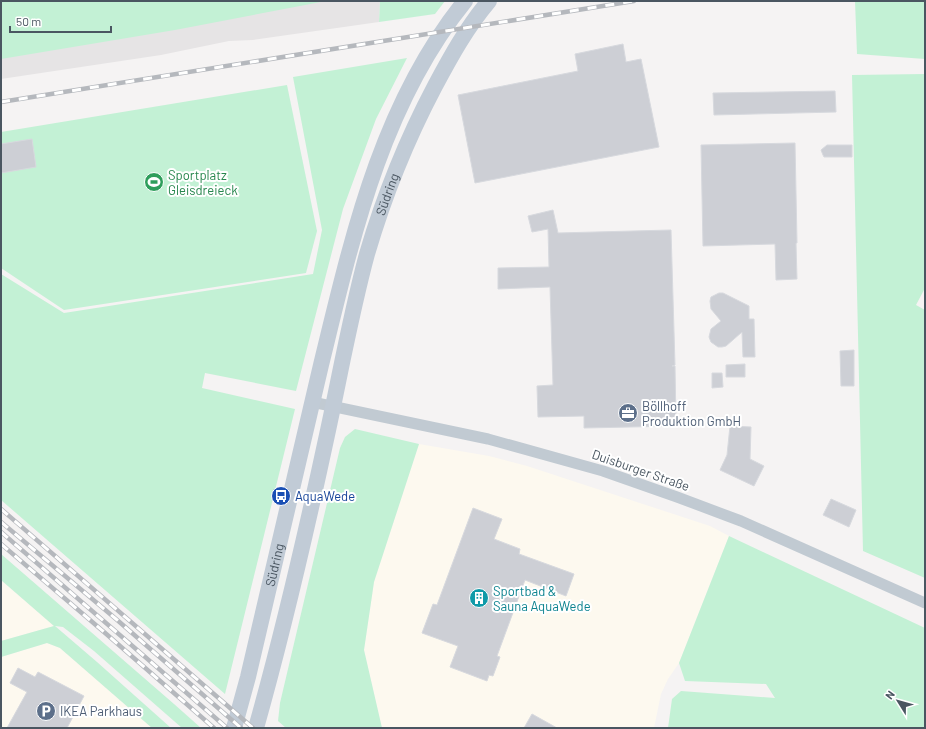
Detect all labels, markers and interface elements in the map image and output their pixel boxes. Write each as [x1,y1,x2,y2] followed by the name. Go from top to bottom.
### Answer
[10,8,111,34] scale bar
[16,14,41,28] text: 50 m
[168,167,238,198] place label: Sportplatz Gleisdreieck
[143,171,165,193] sports icon: Sportplatz Gleisdreieck
[372,171,402,217] street label: Südring
[642,398,741,429] place label: Böllhoff Produktion GmbH
[617,402,639,424] office icon: Böllhoff Produktion GmbH
[590,446,692,494] street label: Duisburger Straße
[270,485,292,507] bus stop icon: AquaWede
[295,488,355,504] place label: AquaWede
[262,542,287,588] street label: Südring
[493,583,591,614] place label: Sportbad & Sauna AquaWede
[468,587,490,609] building icon: Sportbad & Sauna AquaWede
[878,681,918,721] north arrow
[882,688,897,702] text: N
[35,700,57,722] parking icon: IKEA Parkhaus
[60,703,142,719] place label: IKEA Parkhaus

